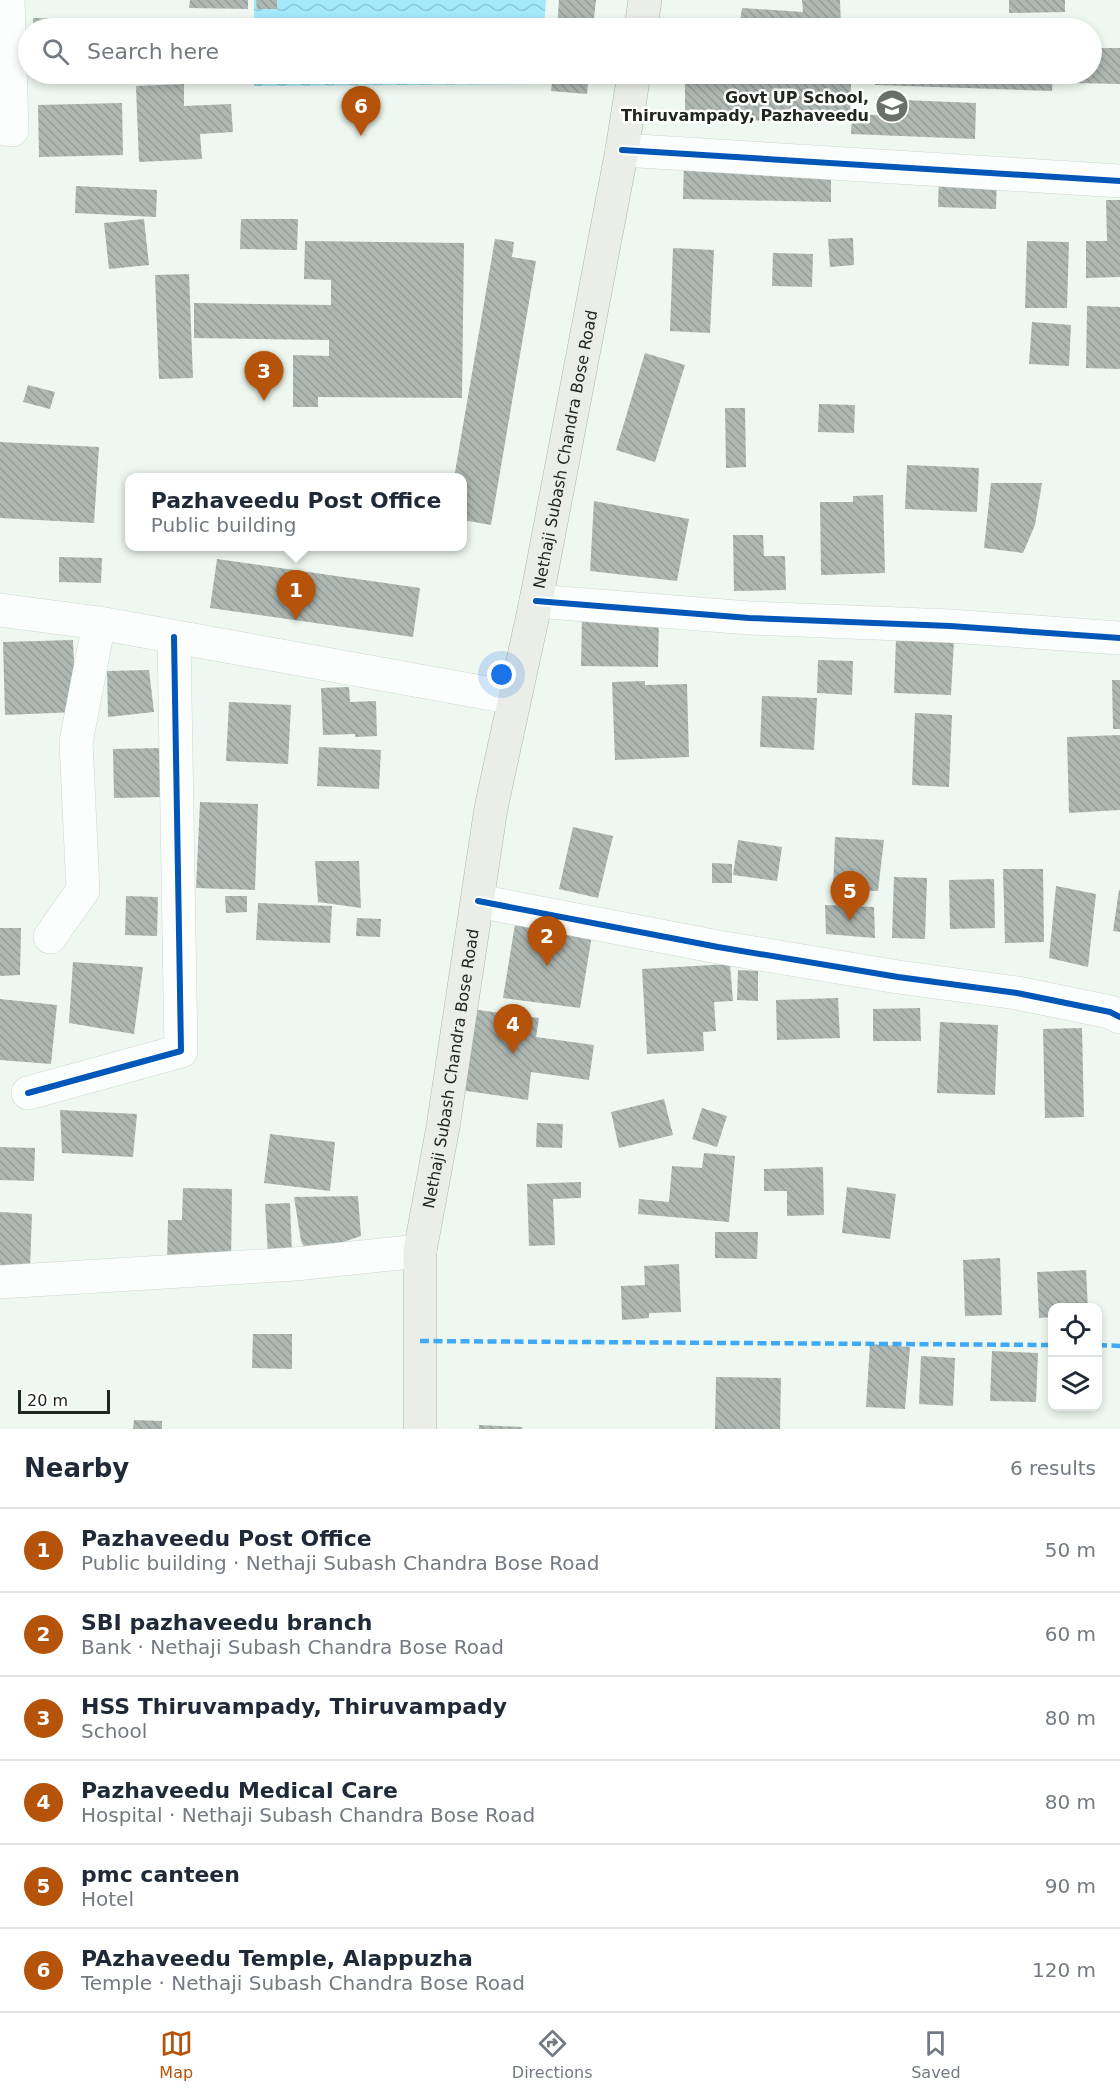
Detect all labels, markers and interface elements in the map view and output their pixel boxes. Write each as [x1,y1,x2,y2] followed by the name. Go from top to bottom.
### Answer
[18,18,1102,84] search box
[39,35,72,68] icon: search
[87,39,219,64] text: Search here
[342,86,380,136] pin: 6
[621,88,869,125] place label: Govt UP School, Thiruvampady, Pazhaveedu
[874,88,910,124] school or university icon: Govt UP School, Thiruvampady, Pazhaveedu
[530,309,601,590] street label: Nethaji Subash Chandra Bose Road
[244,352,284,401] pin: 3
[125,473,467,551] popup
[151,488,441,513] text: Pazhaveedu Post Office
[151,513,296,537] text: Public building
[276,570,316,620] pin: 1
[487,660,516,689] your location
[830,872,870,921] pin: 5
[528,916,566,966] pin: 2
[419,927,483,1210] street label: Nethaji Subash Chandra Bose Road
[494,1004,532,1054] pin: 4
[1048,1303,1102,1411] map controls
[1048,1303,1102,1357] button: locate
[1048,1357,1102,1411] button: layers
[18,1387,110,1414] scale bar
[27,1391,68,1410] text: 20 m
[24,1453,129,1483] text: Nearby
[1010,1456,1096,1480] text: 6 results
[81,1526,372,1551] text: Pazhaveedu Post Office
[37,1538,50,1562] text: 1
[1045,1538,1096,1562] text: 50 m
[81,1551,599,1575] text: Public building · Nethaji Subash Chandra Bose Road
[81,1610,372,1635] text: SBI pazhaveedu branch
[37,1622,50,1646] text: 2
[1045,1622,1096,1646] text: 60 m
[81,1635,504,1659] text: Bank · Nethaji Subash Chandra Bose Road
[81,1694,507,1719] text: HSS Thiruvampady, Thiruvampady
[37,1706,50,1730] text: 3
[1045,1706,1096,1730] text: 80 m
[81,1719,147,1743] text: School
[81,1778,398,1803] text: Pazhaveedu Medical Care
[37,1790,50,1814] text: 4
[1045,1790,1096,1814] text: 80 m
[81,1803,535,1827] text: Hospital · Nethaji Subash Chandra Bose Road
[81,1862,240,1887] text: pmc canteen
[37,1874,50,1898] text: 5
[1045,1874,1096,1898] text: 90 m
[81,1887,134,1911] text: Hotel
[81,1946,473,1971] text: PAzhaveedu Temple, Alappuzha
[37,1958,50,1982] text: 6
[1032,1958,1096,1982] text: 120 m
[81,1971,525,1995] text: Temple · Nethaji Subash Chandra Bose Road
[159,2027,193,2082] tab: Map
[512,2027,592,2082] tab: Directions
[911,2027,961,2082] tab: Saved

